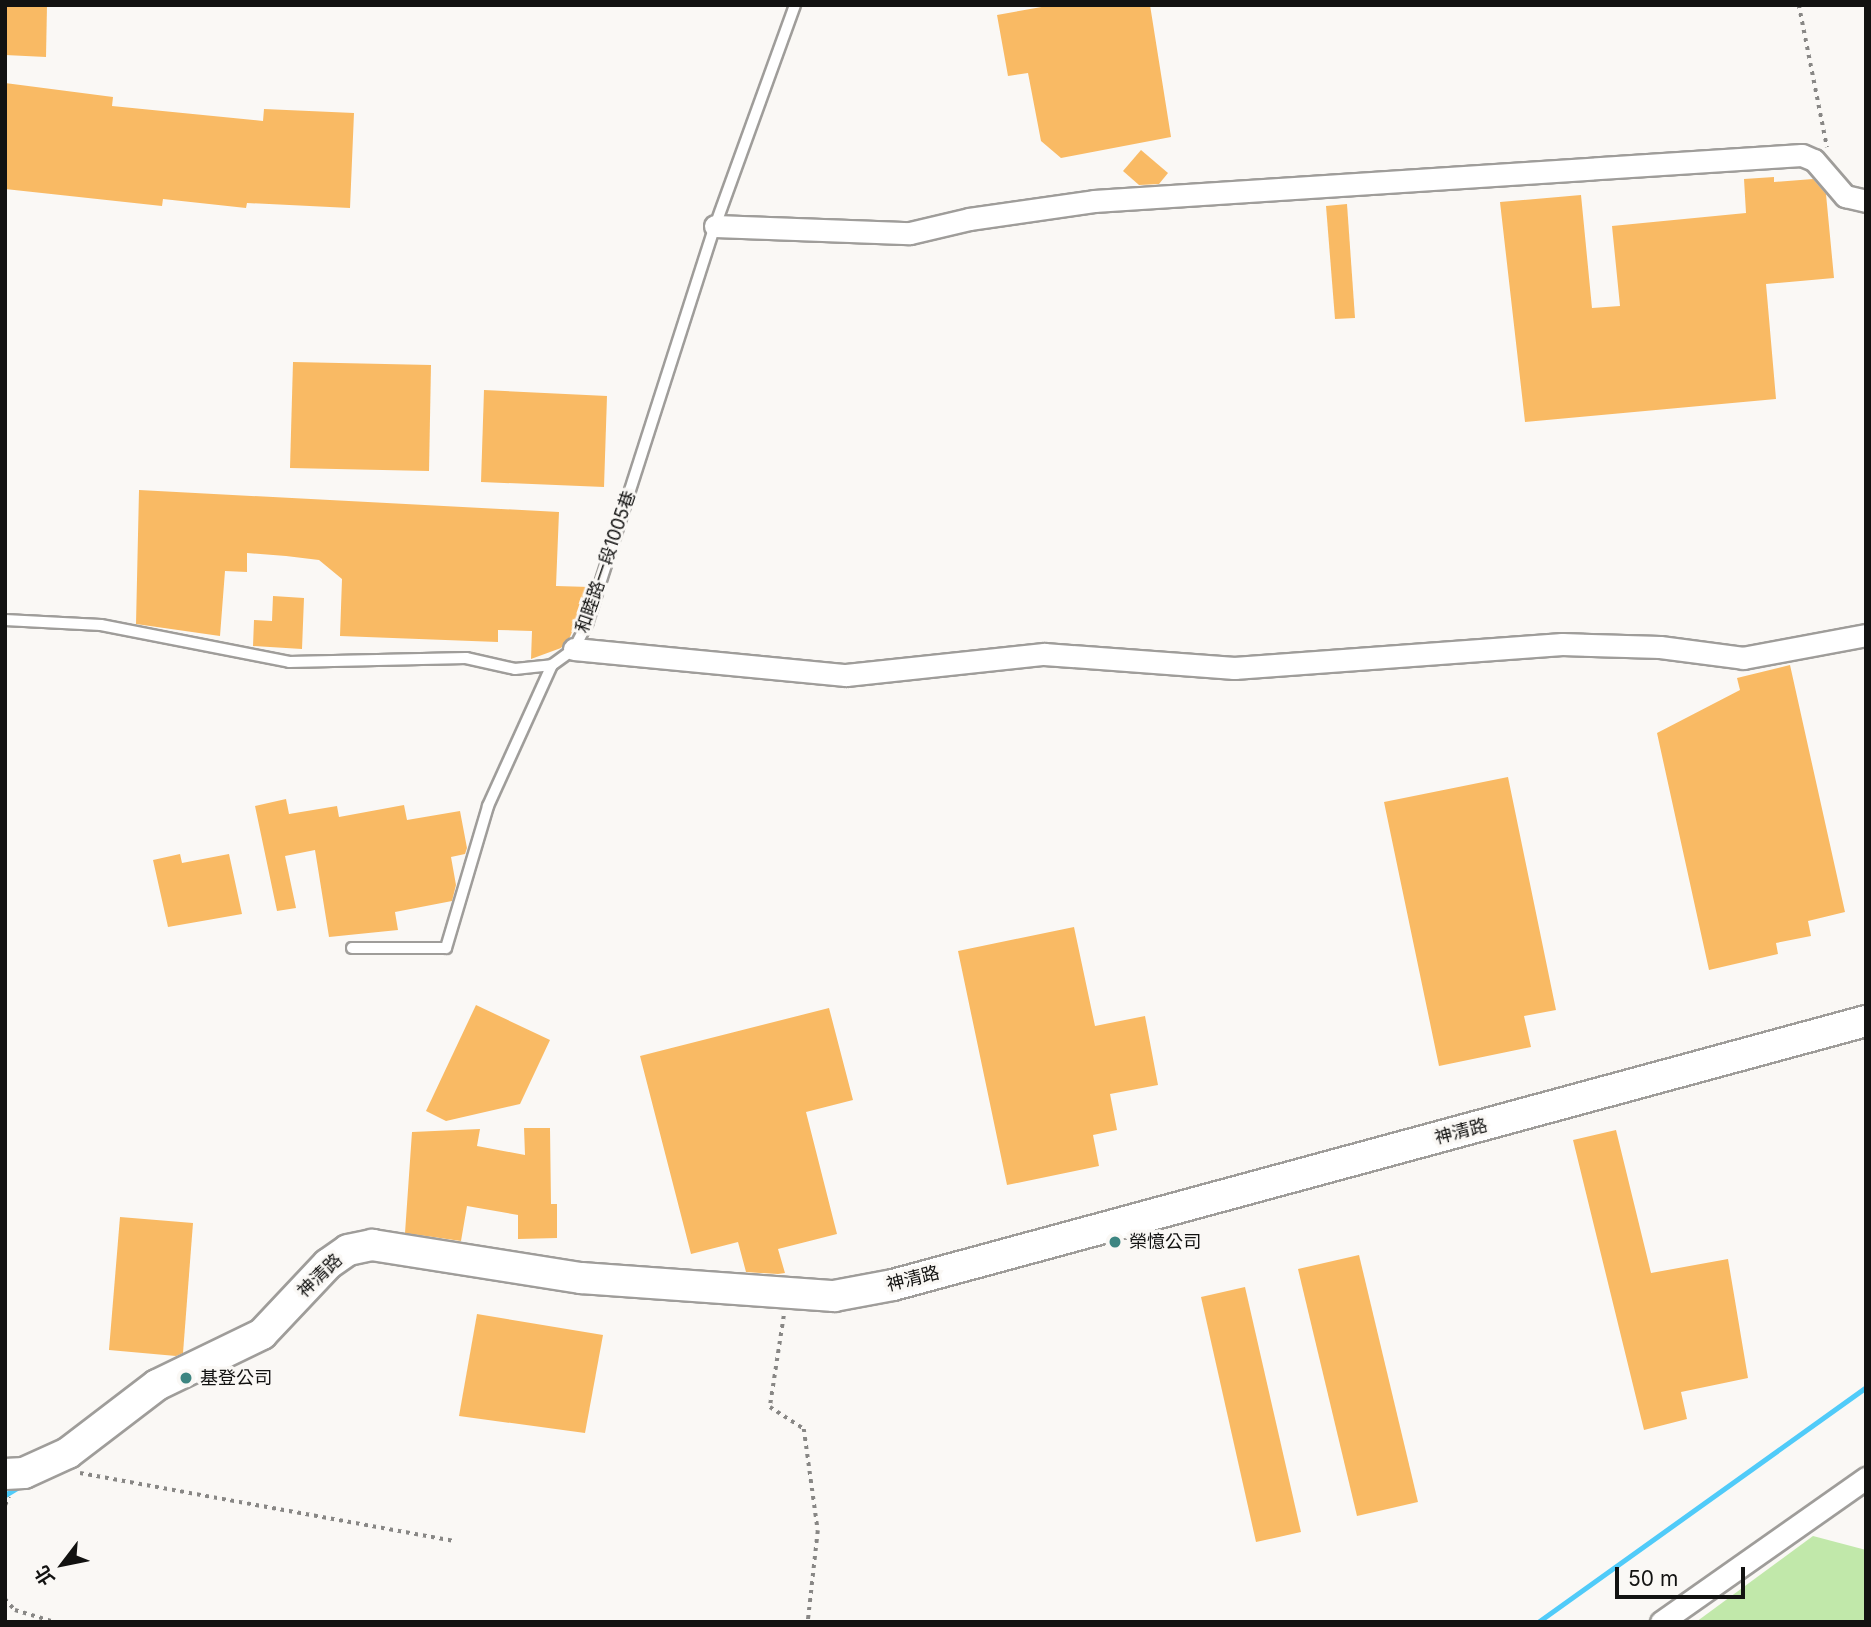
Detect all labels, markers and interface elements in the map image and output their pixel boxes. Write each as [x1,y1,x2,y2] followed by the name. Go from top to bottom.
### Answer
[572,488,640,636] street label: 和睦路一段1005巷
[1432,1115,1490,1149] street label: 神清路
[1129,1231,1201,1253] place label: 榮憶公司
[1107,1234,1123,1250] marker: 榮憶公司
[293,1249,347,1303] street label: 神清路
[884,1262,942,1296] street label: 神清路
[200,1367,272,1389] place label: 基登公司
[178,1370,194,1386] marker: 基登公司
[28,1529,98,1599] north arrow
[1619,1554,1748,1598] scale bar
[30,1561,60,1590] text: 北
[1628,1566,1678,1591] text: 50 m

